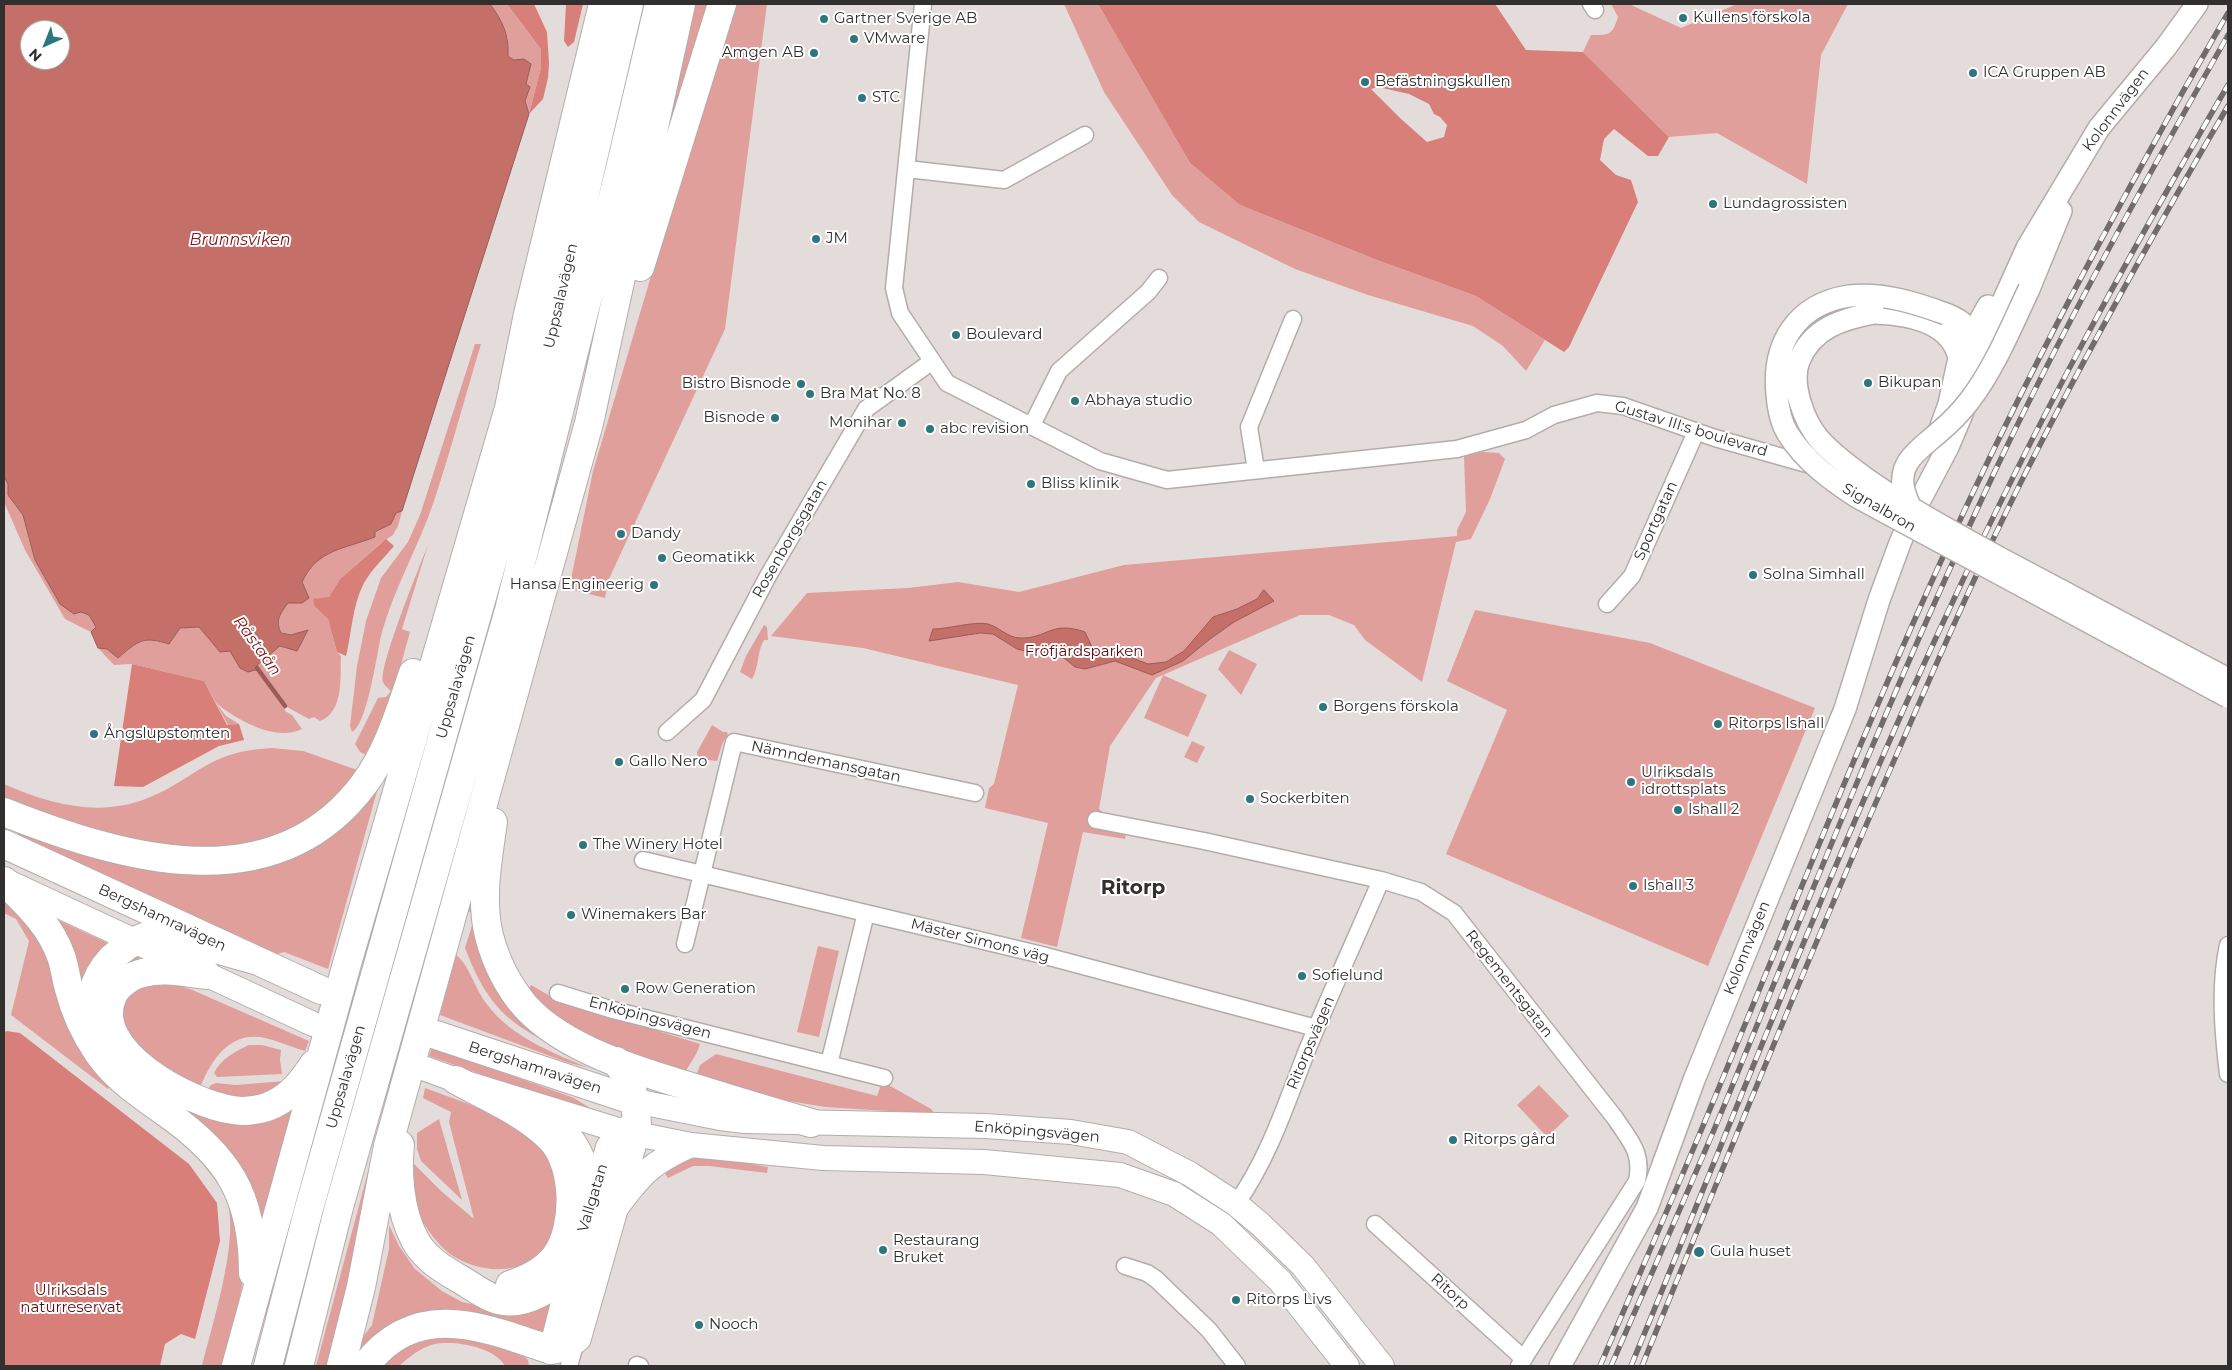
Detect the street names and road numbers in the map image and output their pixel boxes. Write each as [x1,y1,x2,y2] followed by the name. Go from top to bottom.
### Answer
[2079,65,2153,155] street label: Kolonnvägen
[540,242,582,350] street label: Uppsalavägen
[1612,397,1770,461] street label: Gustav III:s boulevard
[749,477,831,601] street label: Rosenborgsgatan
[1631,479,1681,563] street label: Sportgatan
[1839,480,1919,536] street label: Signalbron
[433,633,479,741] street label: Uppsalavägen
[750,737,902,787] street label: Nämndemansgatan
[95,880,229,956] street label: Bergshamravägen
[1720,899,1774,997] street label: Kolonnvägen
[909,915,1051,967] street label: Mäster Simons väg
[1461,927,1557,1041] street label: Regementsgatan
[587,993,713,1043] street label: Enköpingsvägen
[1283,994,1339,1092] street label: Ritorpsvägen
[323,1023,369,1131] street label: Uppsalavägen
[466,1038,604,1098] street label: Bergshamravägen
[973,1118,1101,1146] street label: Enköpingsvägen
[574,1162,612,1234] street label: Vallgatan
[1427,1270,1473,1314] street label: Ritorp

